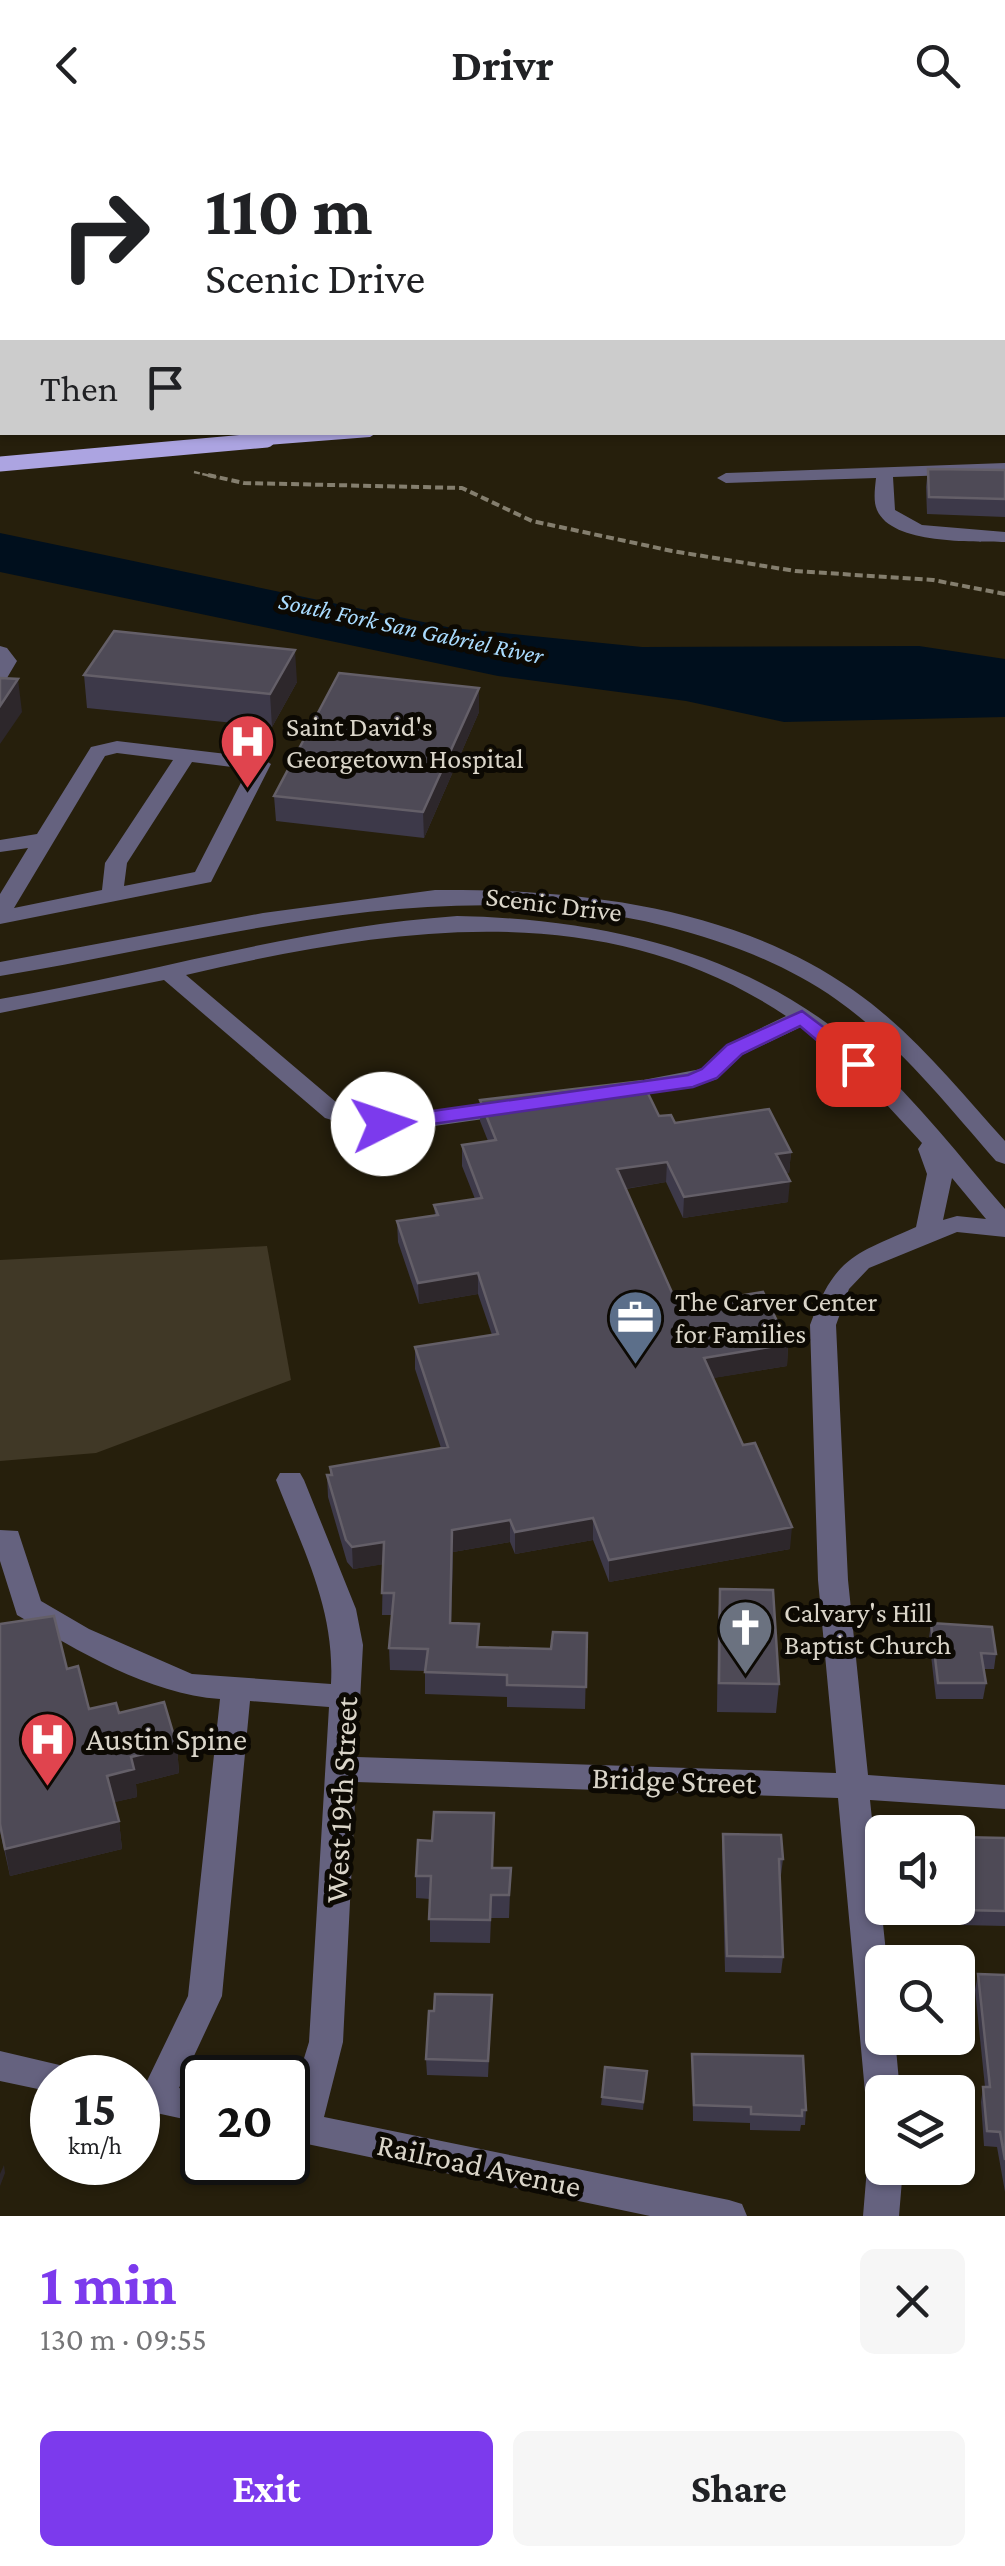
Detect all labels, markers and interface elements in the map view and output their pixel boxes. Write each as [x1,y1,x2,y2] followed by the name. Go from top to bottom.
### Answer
[40,38,95,93] icon: back
[910,38,965,93] icon: search
[451,40,554,90] text: Drivr
[40,170,170,300] icon: right
[205,171,373,249] text: 110 m
[205,253,425,303] text: Scenic Drive
[138,360,193,415] icon: arrive
[40,367,118,409] text: Then
[276,587,547,670] water label: South Fork San Gabriel River
[286,711,524,774] place label: Saint David's Georgetown Hospital
[217,712,277,791] hospital icon: Saint David's Georgetown Hospital
[484,880,624,928] street label: Scenic Drive
[816,1022,901,1107] pin
[831,1037,886,1092] icon: arrive
[331,1072,435,1176] position arrow
[675,1286,877,1349] place label: The Carver Center for Families
[606,1287,666,1366] office icon: The Carver Center for Families
[784,1597,951,1660] place label: Calvary's Hill Baptist Church
[715,1598,775,1677] church icon: Calvary's Hill Baptist Church
[318,1695,364,1904] street label: West 19th Street
[17,1709,77,1788] hospital icon: Austin Spine
[86,1721,247,1757] place label: Austin Spine
[591,1759,757,1801] street label: Bridge Street
[865,1815,975,2185] map controls
[865,1815,975,1925] button: sound
[865,1945,975,2055] button: search
[180,2055,310,2185] speed limit sign: 20
[865,2075,975,2185] button: layers
[73,2080,117,2136] text: 15
[374,2126,584,2204] street label: Railroad Avenue
[68,2132,122,2159] text: km/h
[860,2249,965,2354] button: close
[40,2250,177,2317] text: 1 min
[40,2321,207,2357] text: 130 m · 09:55
[40,2431,493,2546] button: Exit
[513,2431,965,2546] button: Share

